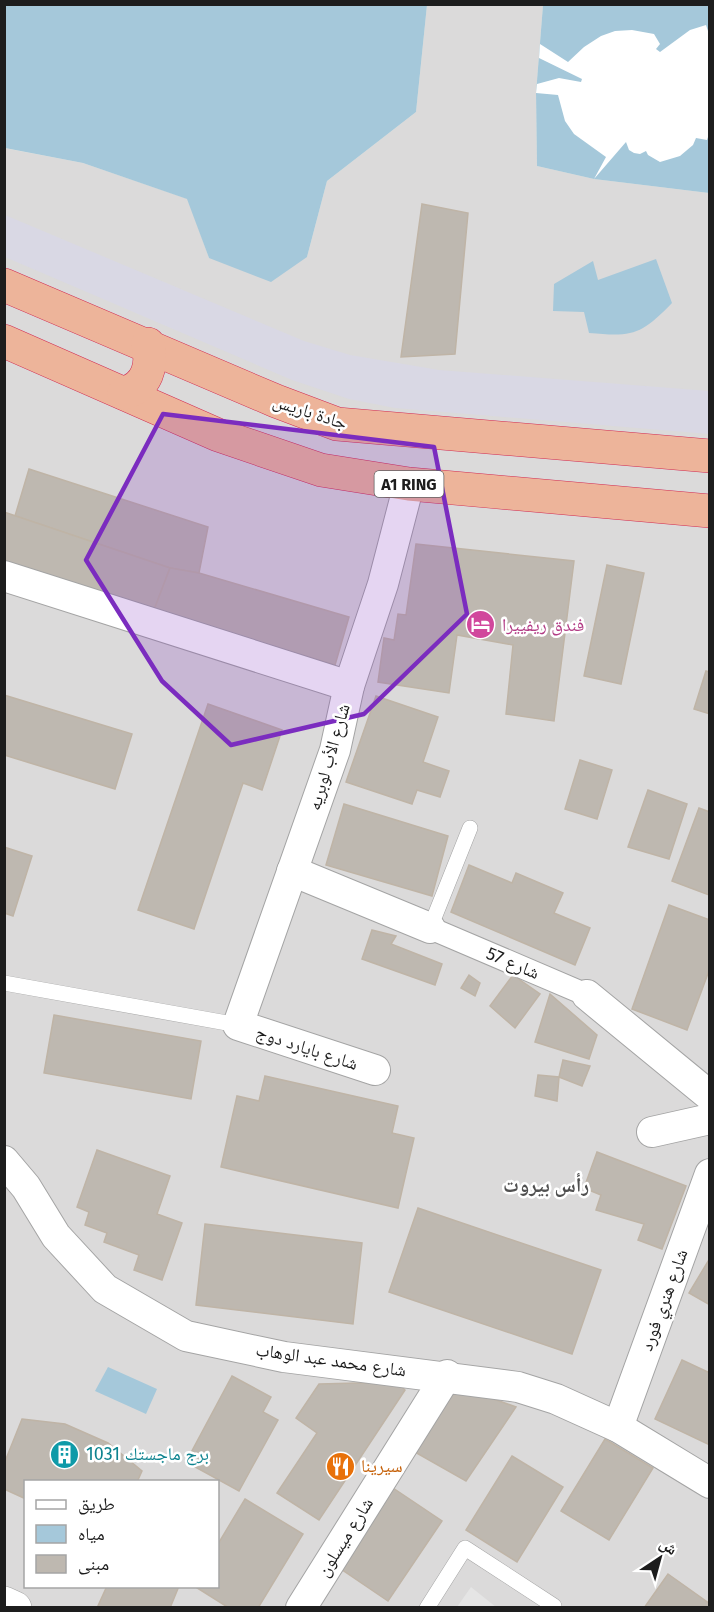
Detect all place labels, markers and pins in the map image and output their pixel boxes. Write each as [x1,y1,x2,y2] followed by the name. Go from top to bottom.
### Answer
[465,609,497,641] hotel icon: فندق ريفييرا
[502,614,584,636] place label: فندق ريفييرا
[49,1438,81,1470] building icon: برج ماجستك 1031
[86,1443,209,1466] place label: برج ماجستك 1031
[324,1450,356,1482] restaurant icon: سيرينا
[361,1455,403,1477] place label: سيرينا

